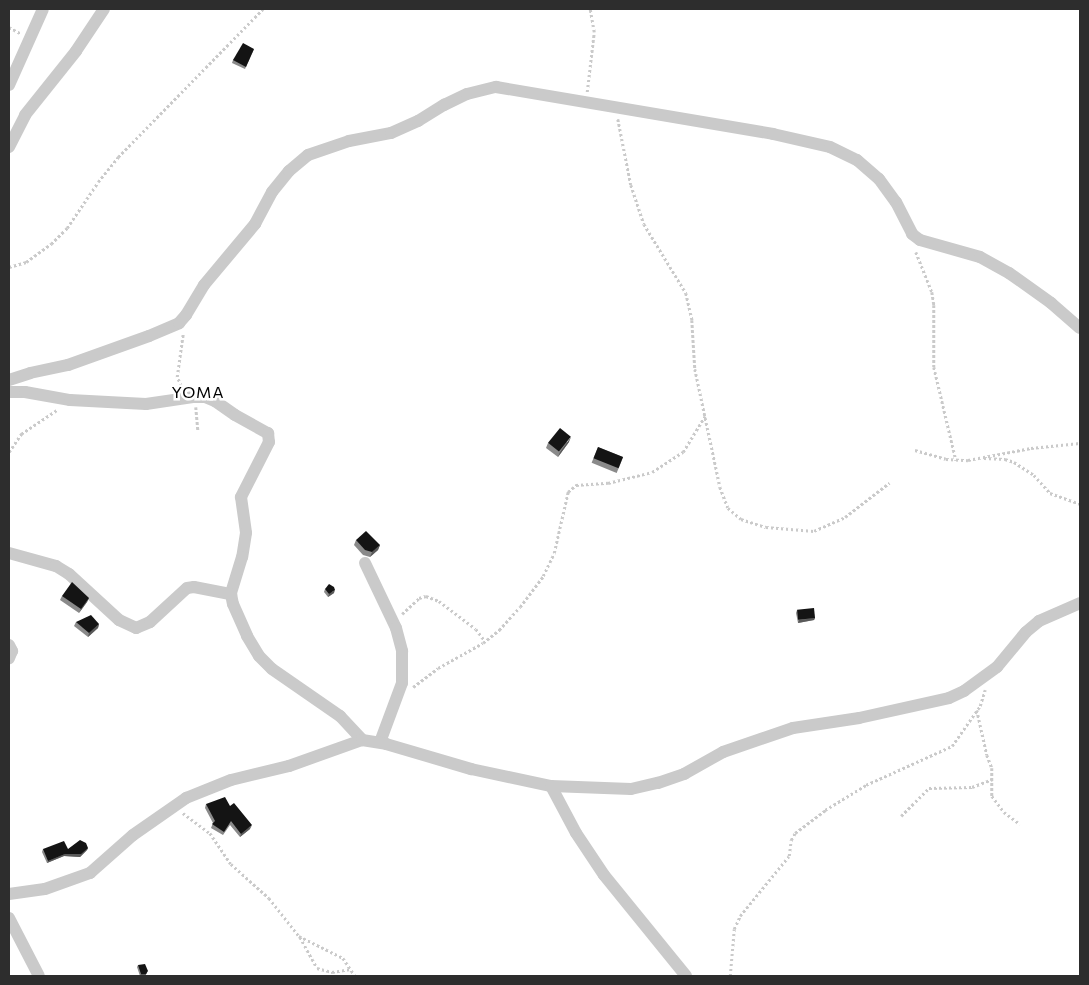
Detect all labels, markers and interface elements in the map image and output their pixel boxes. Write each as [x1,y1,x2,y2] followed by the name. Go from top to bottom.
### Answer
[171,382,225,402] district label: YOMA

